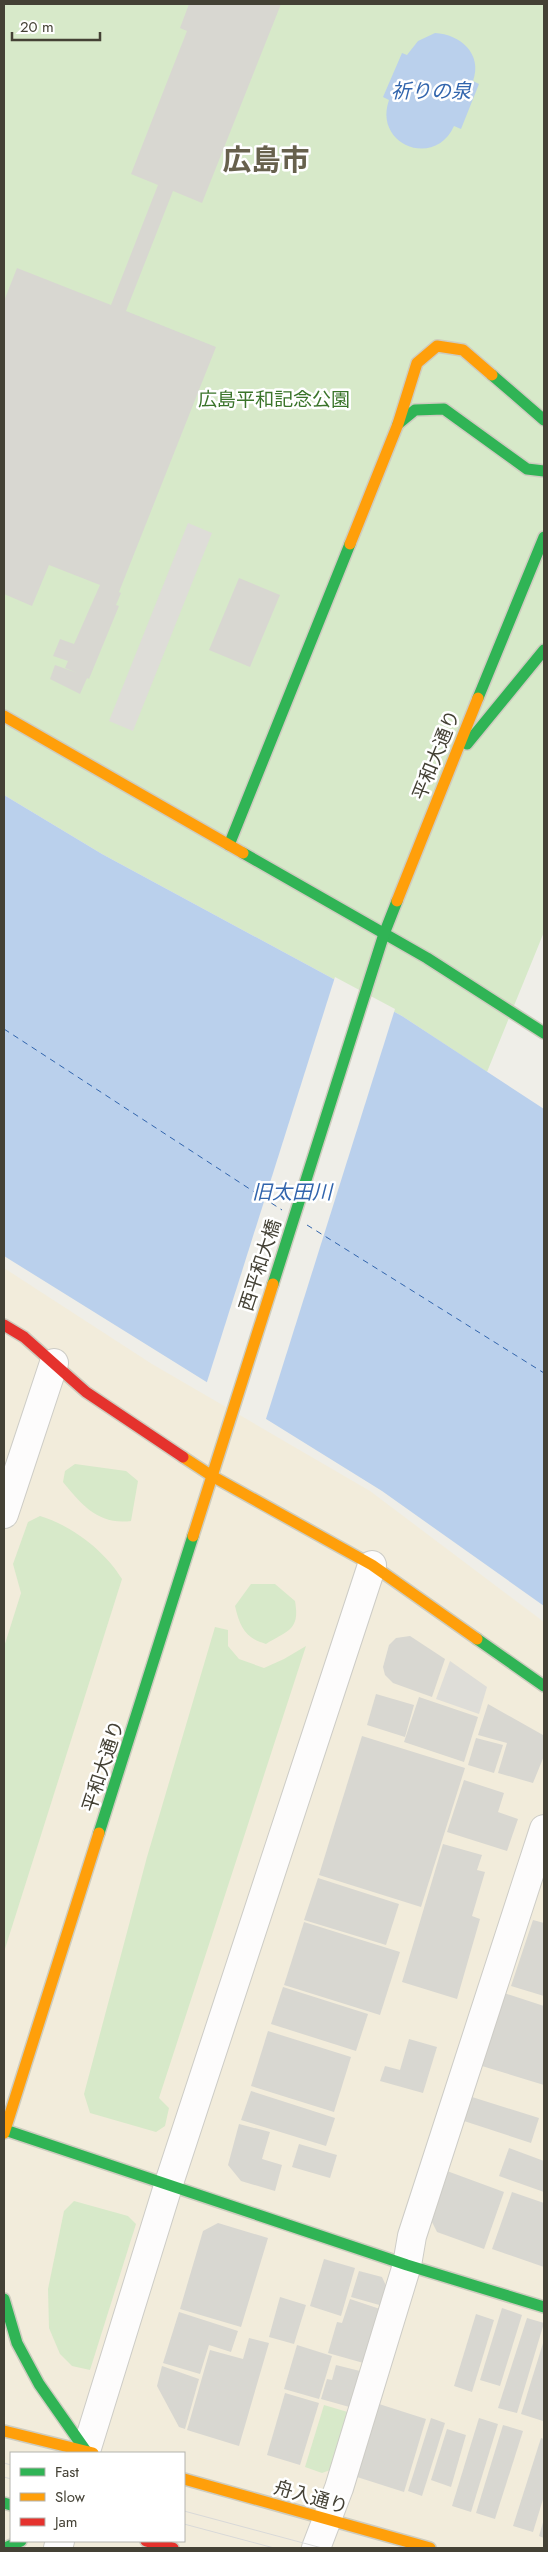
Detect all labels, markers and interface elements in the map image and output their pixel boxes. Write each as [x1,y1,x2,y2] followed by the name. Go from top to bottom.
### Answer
[12,10,100,42] scale bar
[20,16,54,38] text: 20 m
[391,77,472,106] water label: 祈りの泉
[222,139,310,181] district label: 広島市
[198,386,350,413] park label: 広島平和記念公園
[406,706,466,804] street label: 平和大通り
[252,1178,334,1207] water label: 旧太田川
[232,1216,288,1314] street label: 西平和大橋
[75,1717,131,1815] street label: 平和大通り
[10,2452,185,2542] legend
[55,2461,79,2483] text: Fast
[271,2474,351,2520] street label: 舟入通り
[55,2486,86,2508] text: Slow
[53,2511,78,2533] text: Jam

